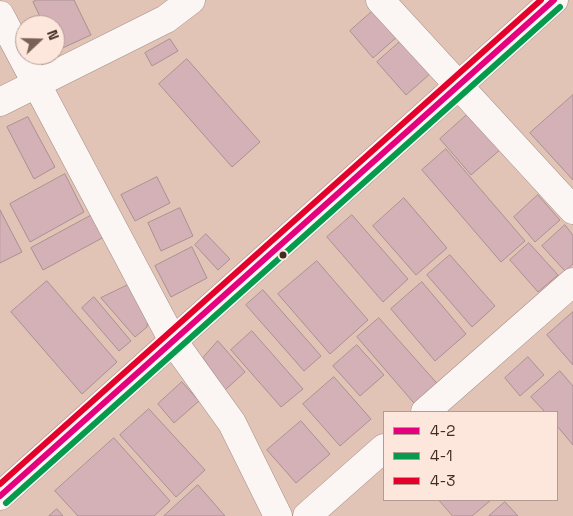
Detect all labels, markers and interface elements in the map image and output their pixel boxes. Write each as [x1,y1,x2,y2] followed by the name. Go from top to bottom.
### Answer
[15,15,65,65] north arrow
[43,27,63,43] text: N
[278,250,288,260] unlabelled marker
[383,411,558,501] legend
[430,421,455,440] text: 4-2
[430,446,452,465] text: 4-1
[430,471,455,490] text: 4-3

